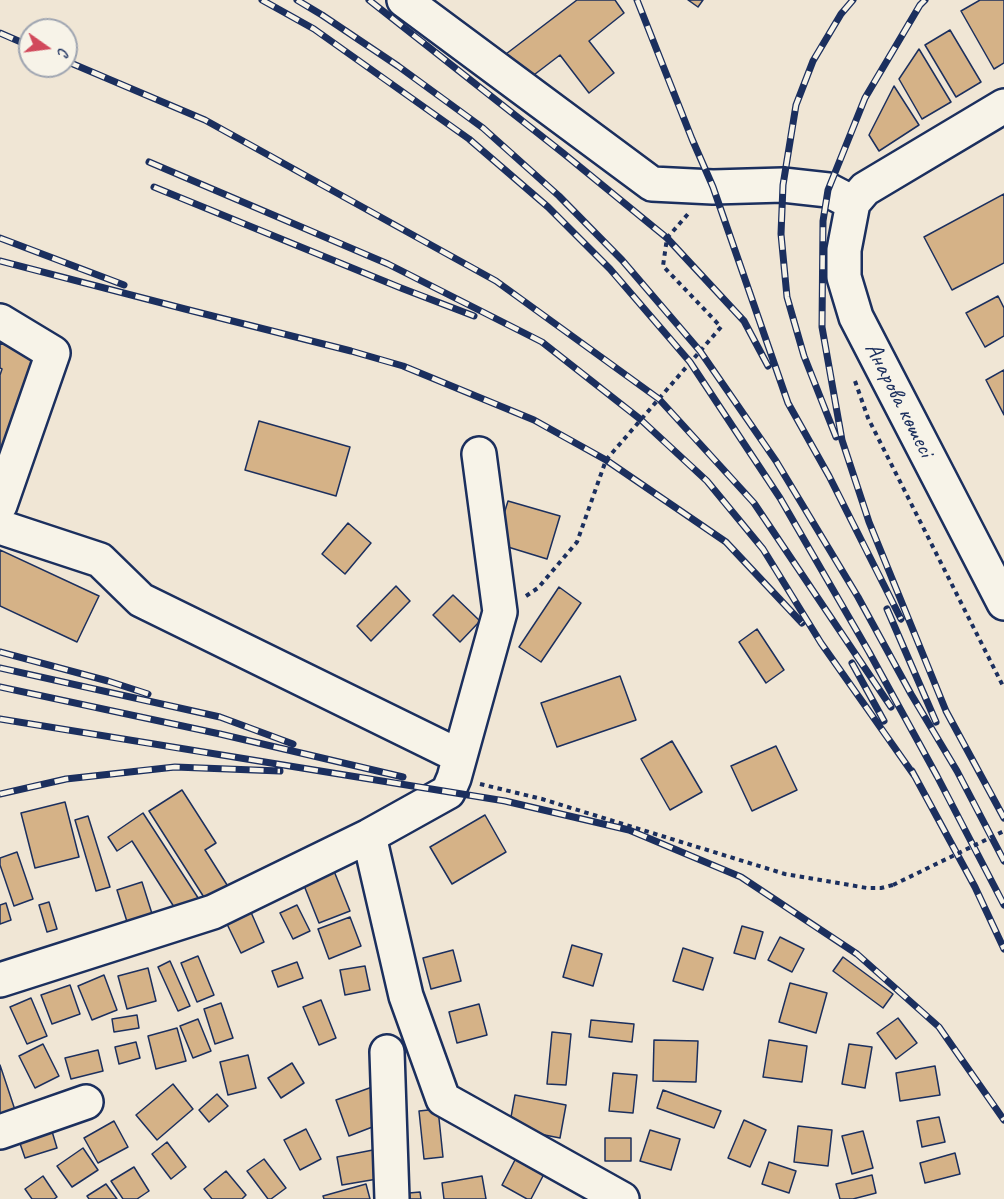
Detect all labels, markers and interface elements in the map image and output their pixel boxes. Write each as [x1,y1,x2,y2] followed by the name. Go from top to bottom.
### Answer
[18,18,78,78] north arrow
[53,46,74,58] text: С
[858,338,940,462] street label: Анарова көшесі

